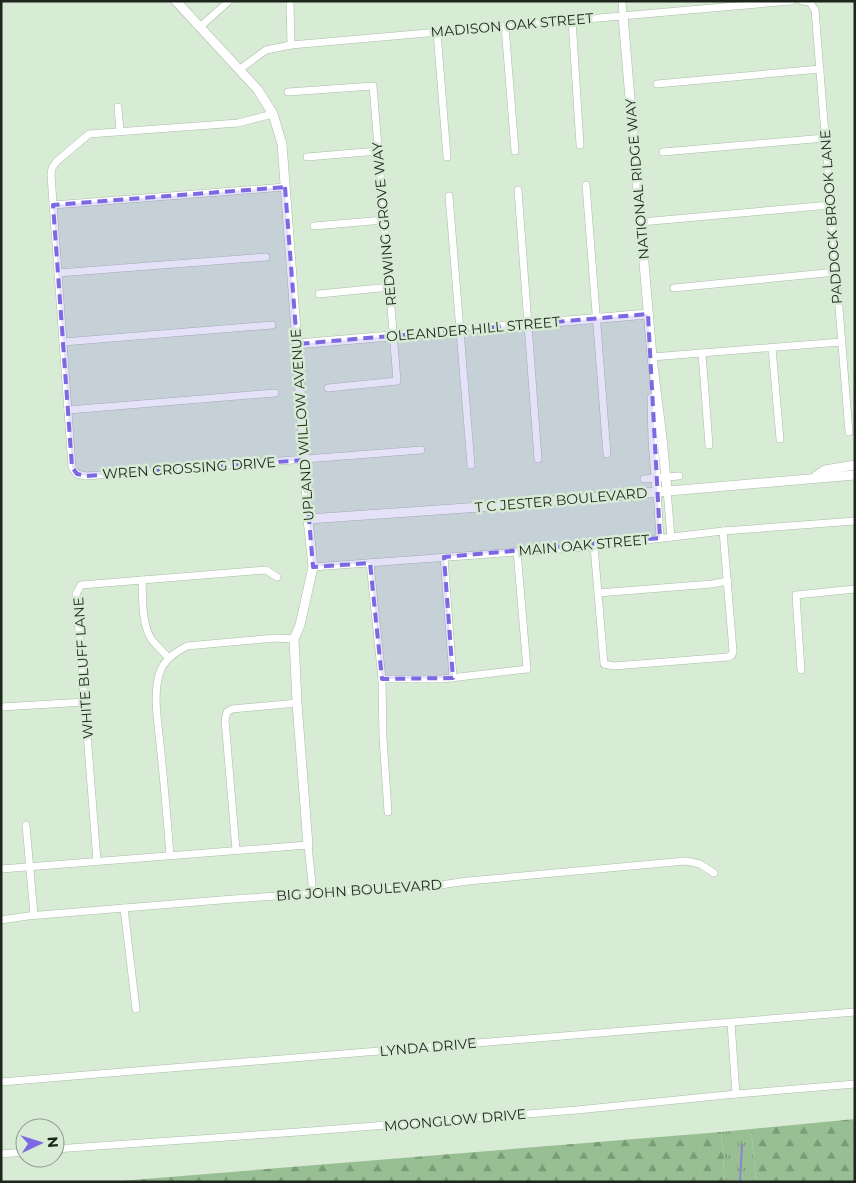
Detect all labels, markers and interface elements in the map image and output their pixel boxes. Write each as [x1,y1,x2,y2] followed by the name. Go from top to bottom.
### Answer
[430,9,594,41] street label: MADISON OAK STREET
[621,98,653,260] street label: NATIONAL RIDGE WAY
[816,129,846,305] street label: PADDOCK BROOK LANE
[368,141,400,307] street label: REDWING GROVE WAY
[385,312,561,346] street label: OLEANDER HILL STREET
[286,328,318,522] street label: UPLAND WILLOW AVENUE
[102,453,276,483] street label: WREN CROSSING DRIVE
[474,483,648,517] street label: T C JESTER BOULEVARD
[518,530,650,560] street label: MAIN OAK STREET
[69,596,97,740] street label: WHITE BLUFF LANE
[275,875,443,905] street label: BIG JOHN BOULEVARD
[379,1034,477,1060] street label: LYNDA DRIVE
[383,1105,527,1135] street label: MOONGLOW DRIVE
[15,1118,65,1168] north arrow
[44,1136,62,1148] text: N

